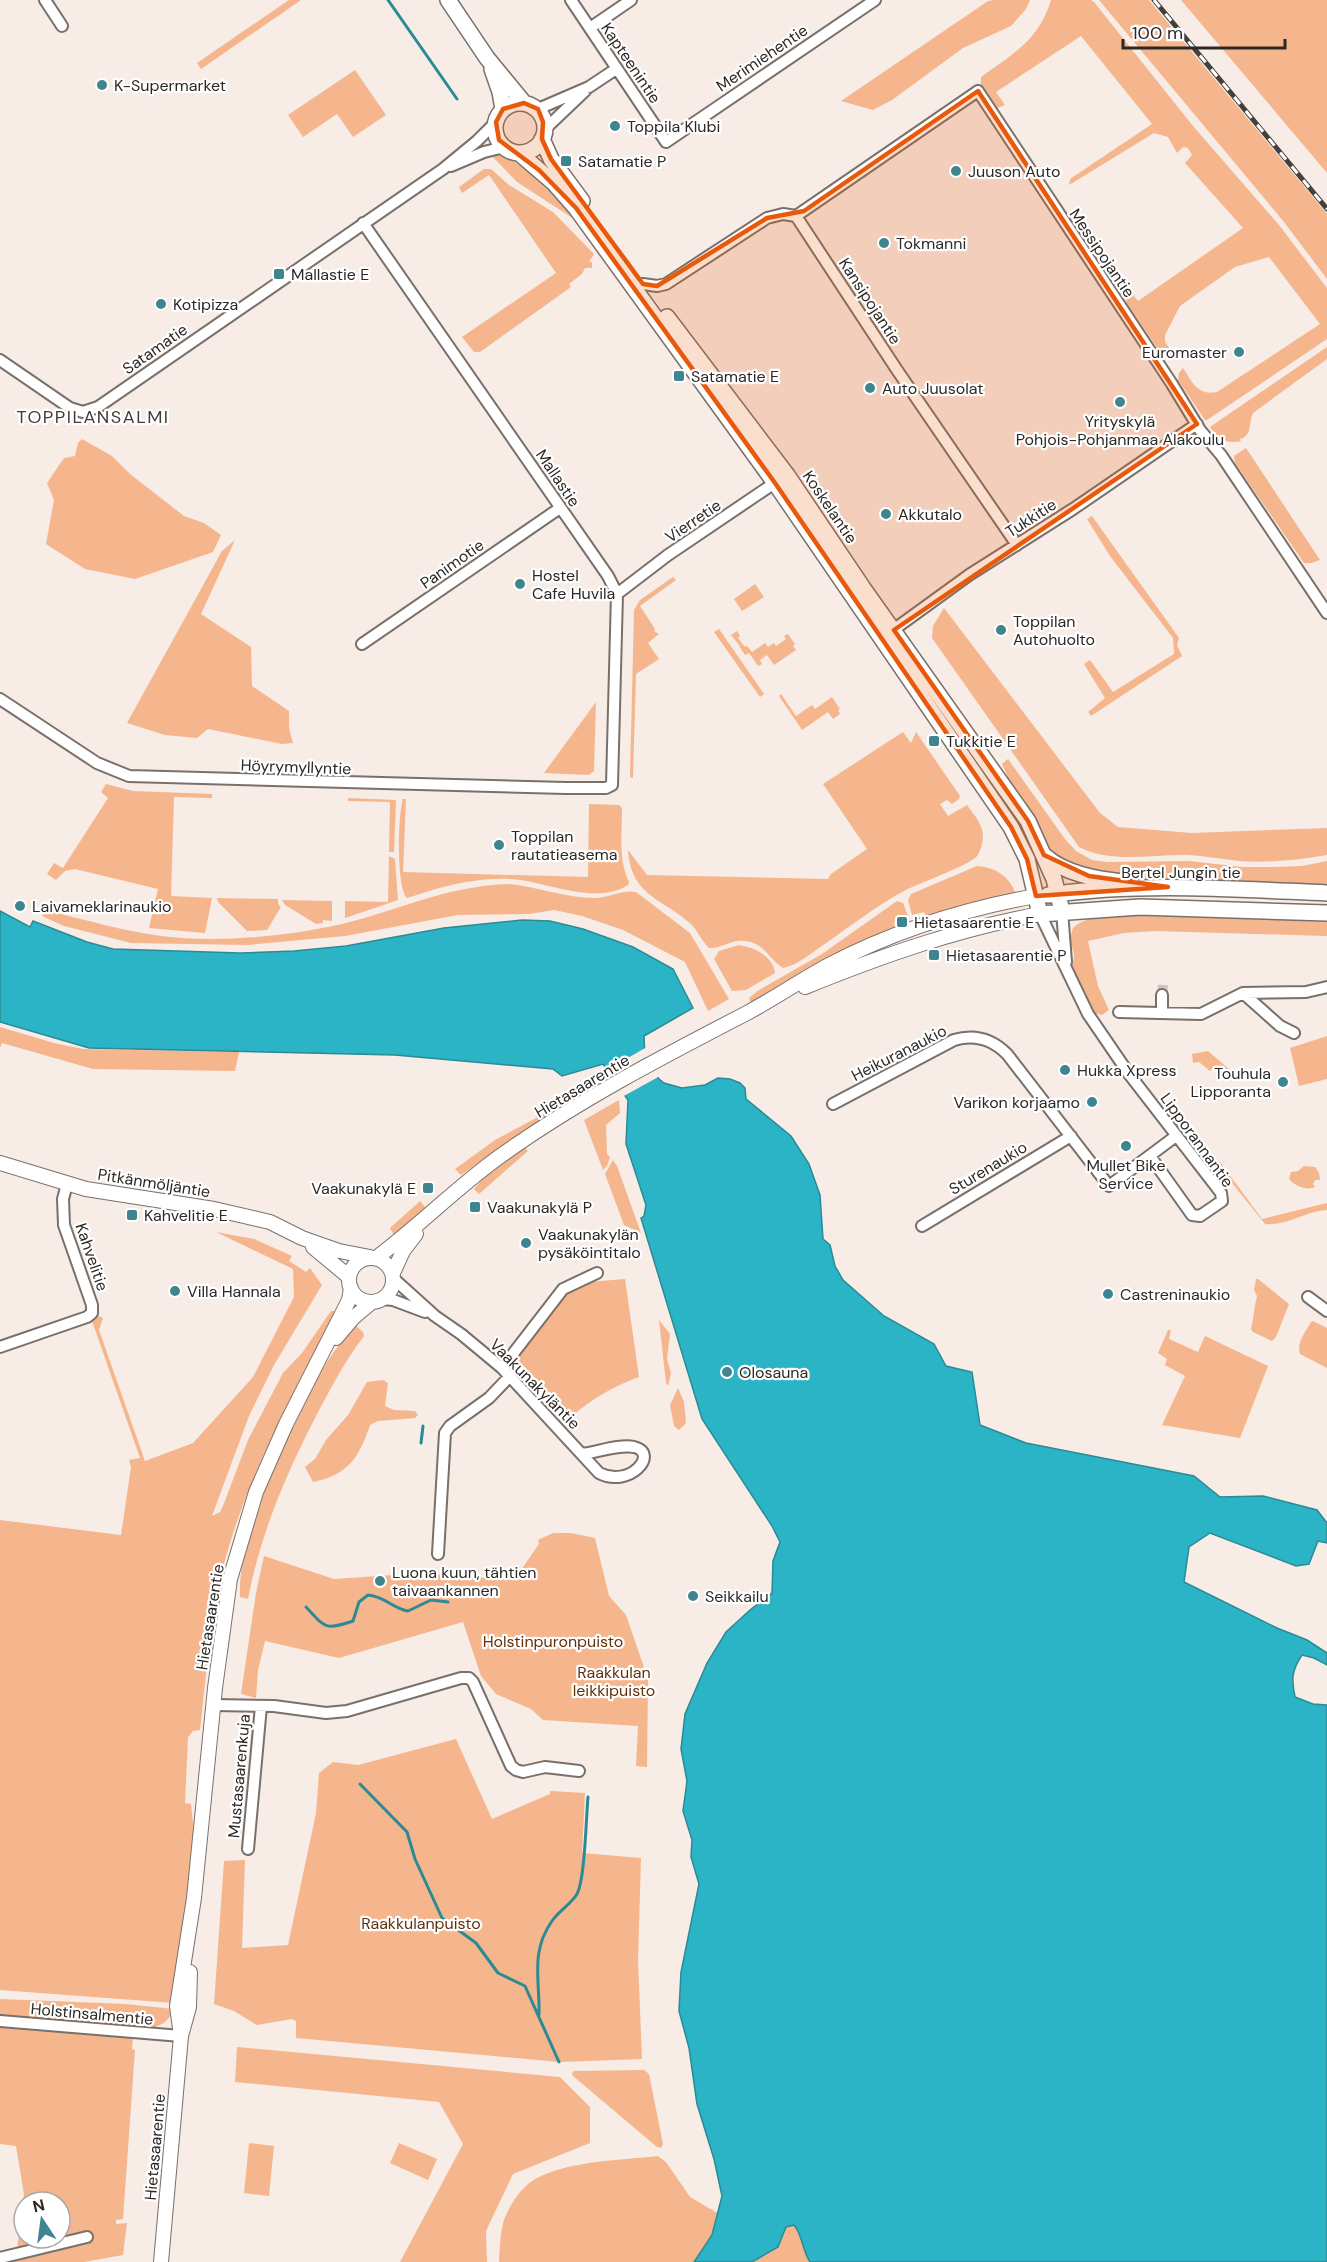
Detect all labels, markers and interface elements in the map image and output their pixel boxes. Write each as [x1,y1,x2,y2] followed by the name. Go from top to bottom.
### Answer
[1123,12,1285,50] scale bar
[596,19,666,107] street label: Kapteenintie
[712,20,812,96] street label: Merimiehentie
[1132,21,1183,45] text: 100 m
[114,75,226,96] place label: K-Supermarket
[95,78,109,92] marker: K-Supermarket
[627,116,720,137] place label: Toppila Klubi
[608,119,622,133] marker: Toppila Klubi
[578,151,666,172] place label: Satamatie P
[559,154,573,168] marker: Satamatie P
[968,161,1060,182] place label: Juuson Auto
[949,164,963,178] marker: Juuson Auto
[1065,204,1139,302] street label: Messipojantie
[896,233,966,254] place label: Tokmanni
[877,236,891,250] marker: Tokmanni
[834,254,906,348] street label: Kansipojantie
[291,264,369,285] place label: Mallastie E
[272,267,286,281] marker: Mallastie E
[173,294,238,315] place label: Kotipizza
[154,297,168,311] marker: Kotipizza
[118,319,192,379] street label: Satamatie
[1142,342,1227,363] place label: Euromaster
[1232,345,1246,359] marker: Euromaster
[691,366,779,387] place label: Satamatie E
[672,369,686,383] marker: Satamatie E
[882,378,984,399] place label: Auto Juusolat
[863,381,877,395] marker: Auto Juusolat
[1113,395,1127,409] marker: Yrityskylä Pohjois-Pohjanmaa Alakoulu
[16,405,170,429] district label: TOPPILANSALMI
[1016,411,1224,450] place label: Yrityskylä Pohjois-Pohjanmaa Alakoulu
[531,445,585,511] street label: Mallastie
[798,466,862,548] street label: Koskelantie
[1002,494,1060,542] street label: Tukkitie
[661,495,725,547] street label: Vierretie
[898,504,962,525] place label: Akkutalo
[879,507,893,521] marker: Akkutalo
[416,534,488,594] street label: Panimotie
[532,565,615,604] place label: Hostel Cafe Huvila
[513,577,527,591] marker: Hostel Cafe Huvila
[1013,611,1095,650] place label: Toppilan Autohuolto
[994,623,1008,637] marker: Toppilan Autohuolto
[946,731,1016,752] place label: Tukkitie E
[927,734,941,748] marker: Tukkitie E
[240,755,352,779] street label: Höyrymyllyntie
[511,826,618,865] place label: Toppilan rautatieasema
[492,838,506,852] marker: Toppilan rautatieasema
[1121,862,1241,883] street label: Bertel Jungin tie
[32,896,172,917] place label: Laivameklarinaukio
[13,899,27,913] marker: Laivameklarinaukio
[914,912,1034,933] place label: Hietasaarentie E
[895,915,909,929] marker: Hietasaarentie E
[946,945,1067,966] place label: Hietasaarentie P
[927,948,941,962] marker: Hietasaarentie P
[848,1020,950,1086] street label: Heikuranaukio
[531,1049,633,1123] street label: Hietasaarentie
[1077,1060,1177,1081] place label: Hukka Xpress
[1058,1063,1072,1077] marker: Hukka Xpress
[1190,1063,1271,1102] place label: Touhula Lipporanta
[1276,1075,1290,1089] marker: Touhula Lipporanta
[1156,1089,1238,1191] street label: Lipporannantie
[953,1092,1080,1113] place label: Varikon korjaamo
[1085,1095,1099,1109] marker: Varikon korjaamo
[945,1136,1031,1200] street label: Sturenaukio
[1119,1139,1133,1153] marker: Mullet Bike Service
[1086,1155,1166,1194] place label: Mullet Bike Service
[96,1164,212,1202] street label: Pitkänmöljäntie
[311,1178,416,1199] place label: Vaakunakylä E
[421,1181,435,1195] marker: Vaakunakylä E
[487,1197,592,1218] place label: Vaakunakylä P
[468,1200,482,1214] marker: Vaakunakylä P
[144,1205,228,1226] place label: Kahvelitie E
[125,1208,139,1222] marker: Kahvelitie E
[71,1220,113,1294] street label: Kahvelitie
[538,1224,641,1263] place label: Vaakunakylän pysäköintitalo
[519,1236,533,1250] marker: Vaakunakylän pysäköintitalo
[187,1281,281,1302] place label: Villa Hannala
[168,1284,182,1298] marker: Villa Hannala
[1120,1284,1230,1305] place label: Castreninaukio
[1101,1287,1115,1301] marker: Castreninaukio
[485,1334,585,1434] street label: Vaakunakyläntie
[739,1362,808,1383] place label: Olosauna
[720,1365,734,1379] marker: Olosauna
[191,1562,229,1672] street label: Hietasaarentie
[392,1562,537,1601] place label: Luona kuun, tähtien taivaankannen
[373,1574,387,1588] marker: Luona kuun, tähtien taivaankannen
[705,1586,769,1607] place label: Seikkailu
[686,1589,700,1603] marker: Seikkailu
[483,1631,623,1652] park label: Holstinpuronpuisto
[573,1662,655,1701] park label: Raakkulan leikkipuisto
[223,1713,255,1839] street label: Mustasaarenkuja
[361,1913,481,1934] park label: Raakkulanpuisto
[30,1998,154,2030] street label: Holstinsalmentie
[140,2093,170,2201] street label: Hietasaarentie
[12,2190,72,2250] north arrow
[31,2194,47,2217] text: N

